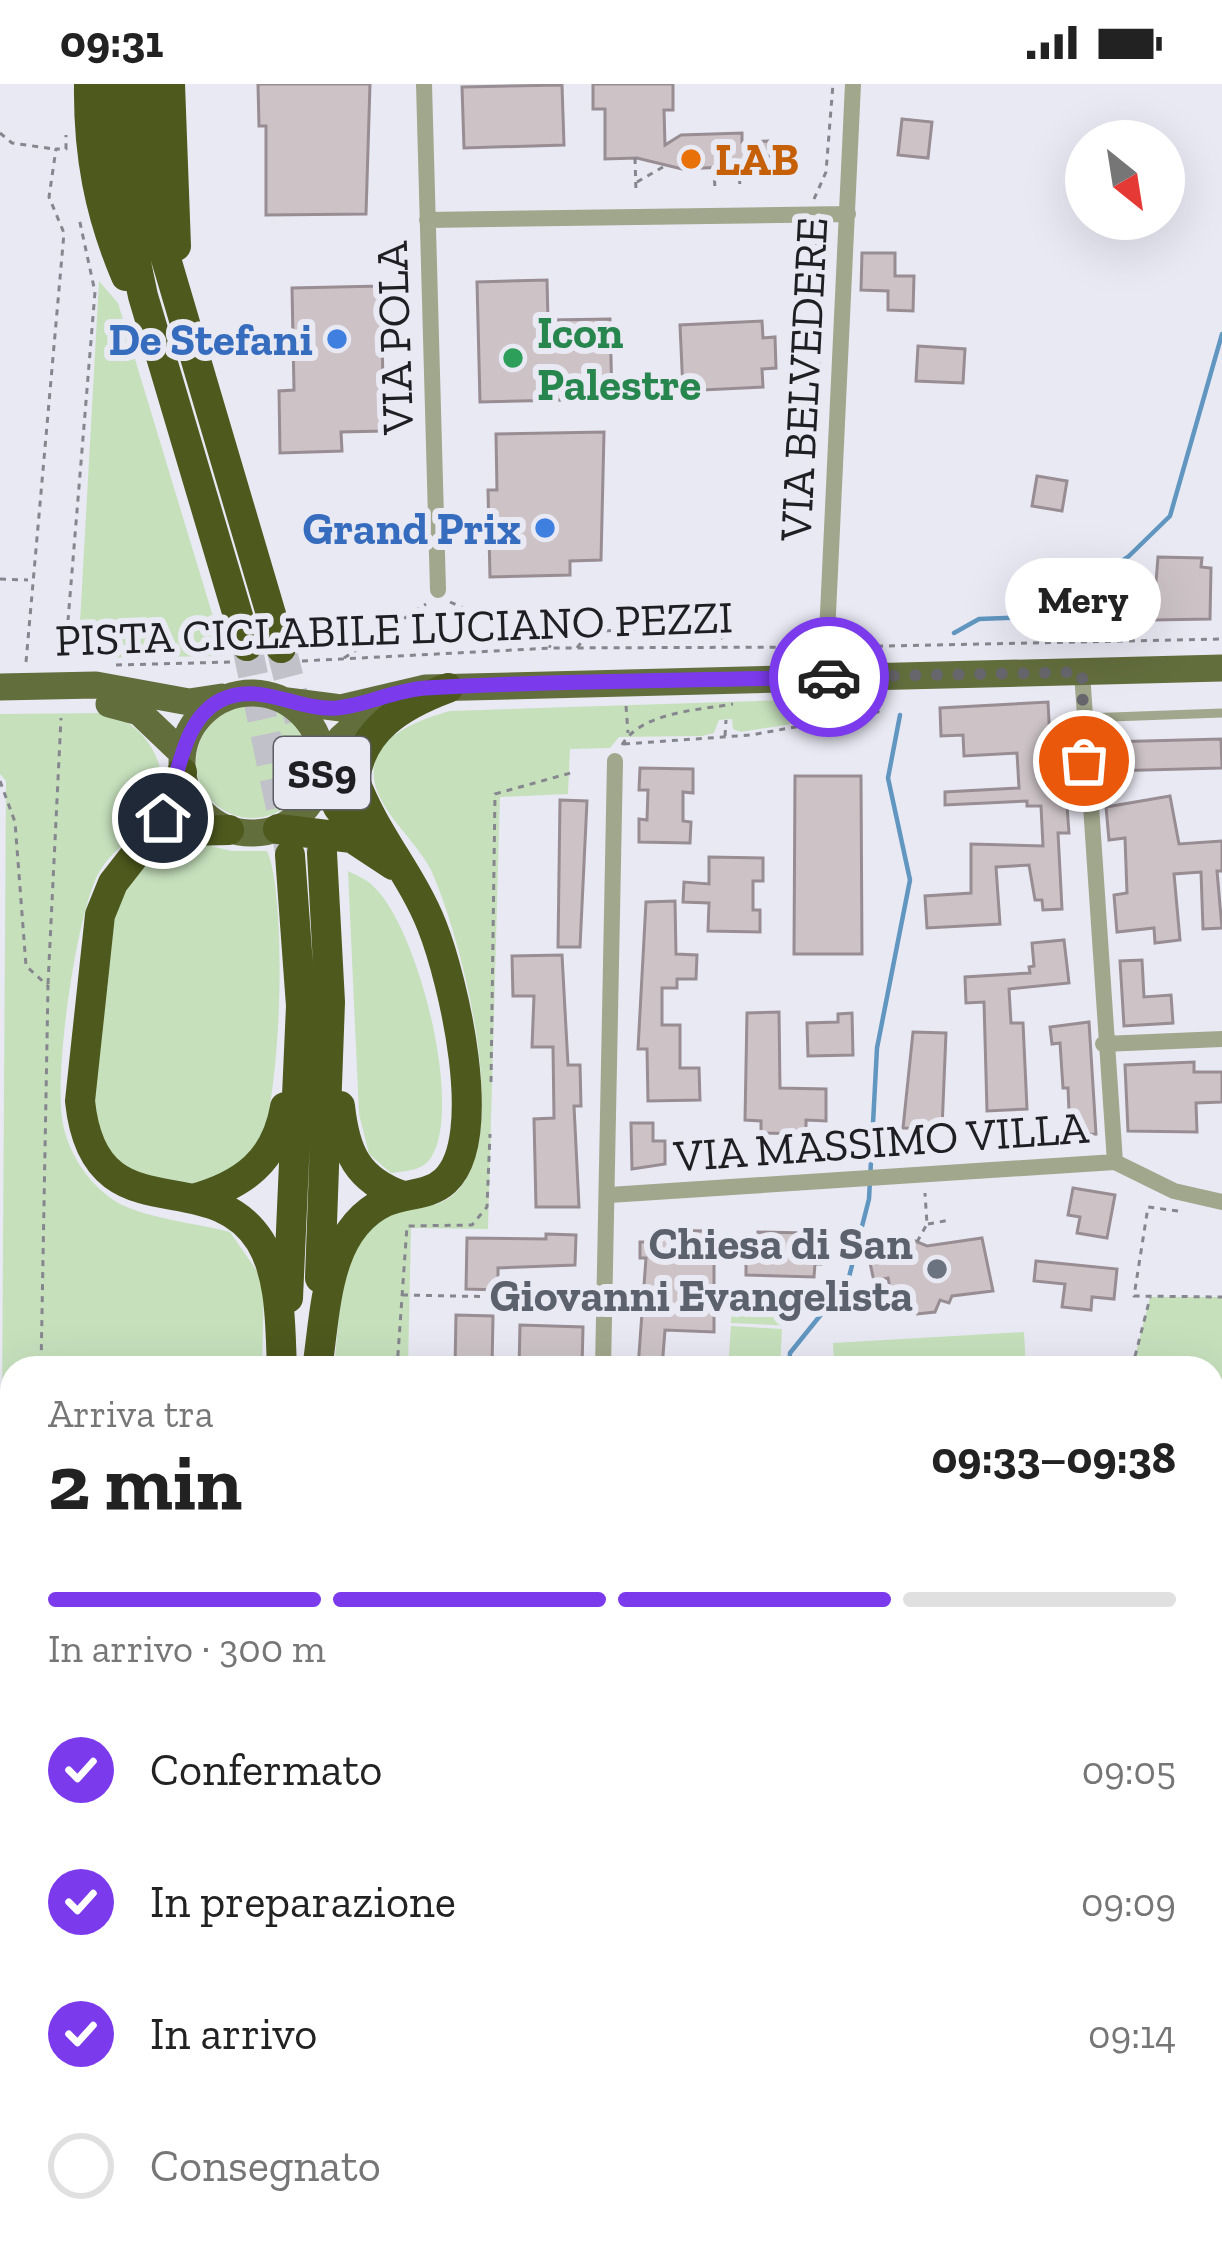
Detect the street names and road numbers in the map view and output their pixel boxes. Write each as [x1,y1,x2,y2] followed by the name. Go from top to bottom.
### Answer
[768,216,839,543] street label: VIA BELVEDERE
[365,240,425,436] street label: VIA POLA
[54,590,734,668] street label: PISTA CICLABILE LUCIANO PEZZI
[274,737,370,809] road number: SS9
[671,1101,1091,1183] street label: VIA MASSIMO VILLA

